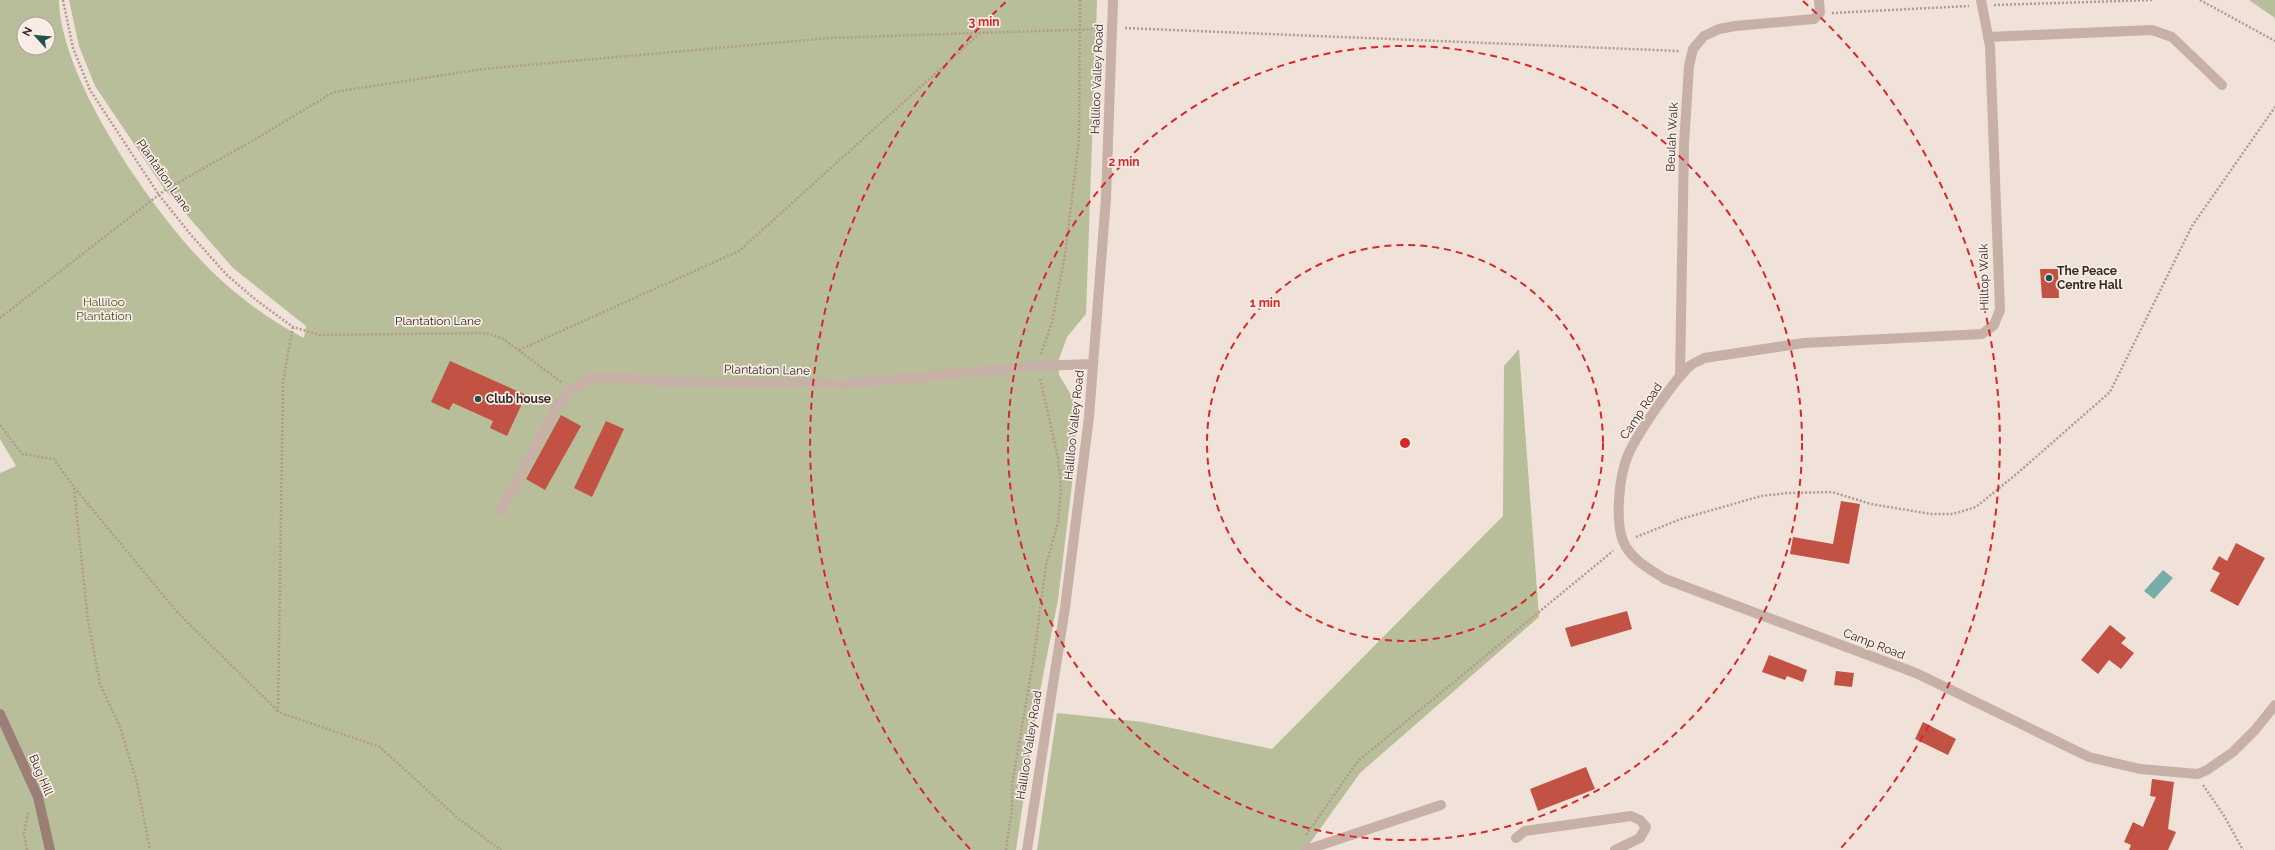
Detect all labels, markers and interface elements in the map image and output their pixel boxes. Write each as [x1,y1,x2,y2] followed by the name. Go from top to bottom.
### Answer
[968,15,1000,29] text: 3 min
[16,16,56,56] north arrow
[1088,24,1106,134] street label: Halliloo Valley Road
[20,25,35,38] text: N
[1663,101,1681,172] street label: Beulah Walk
[134,137,194,215] street label: Plantation Lane
[1108,155,1140,169] text: 2 min
[1976,243,1992,311] street label: Hilltop Walk
[2057,264,2122,292] place label: The Peace Centre Hall
[2044,273,2054,283] marker: The Peace Centre Hall
[76,295,132,323] park label: Halliloo Plantation
[1250,296,1280,310] text: 1 min
[395,314,481,328] street label: Plantation Lane
[724,362,810,378] street label: Plantation Lane
[1061,369,1087,481] street label: Halliloo Valley Road
[1617,380,1665,442] street label: Camp Road
[486,392,551,406] place label: Club house
[473,394,483,404] marker: Club house
[1398,436,1412,450] centre of rings
[1841,626,1907,662] street label: Camp Road
[1013,689,1045,801] street label: Halliloo Valley Road
[26,752,56,798] street label: Bug Hill

